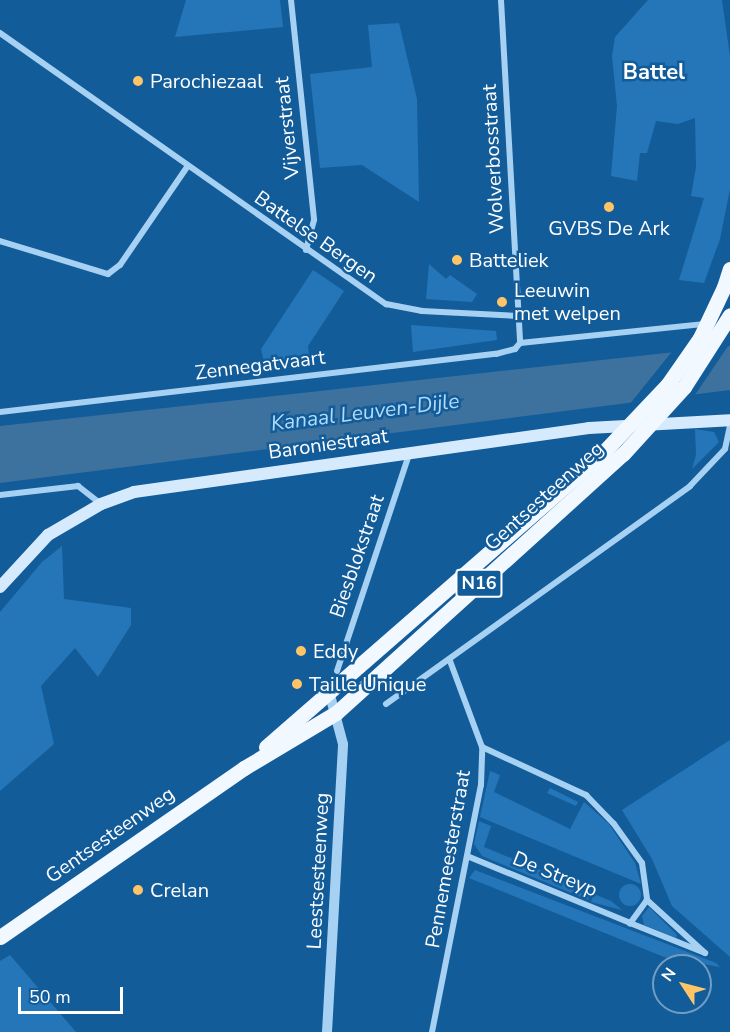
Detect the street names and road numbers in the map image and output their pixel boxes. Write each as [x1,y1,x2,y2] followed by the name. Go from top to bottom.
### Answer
[270,76,304,180] street label: Vijverstraat
[477,84,509,234] street label: Wolverbosstraat
[250,186,382,288] street label: Battelse Bergen
[194,345,326,385] street label: Zennegatvaart
[267,424,389,464] street label: Baroniestraat
[480,436,608,556] street label: Gentsesteenweg
[325,491,389,621] street label: Biesblokstraat
[455,568,503,598] road number: N16
[421,768,475,950] street label: Pennemeesterstraat
[41,782,179,888] street label: Gentsesteenweg
[302,792,334,950] street label: Leestsesteenweg
[509,846,601,902] street label: De Streyp

